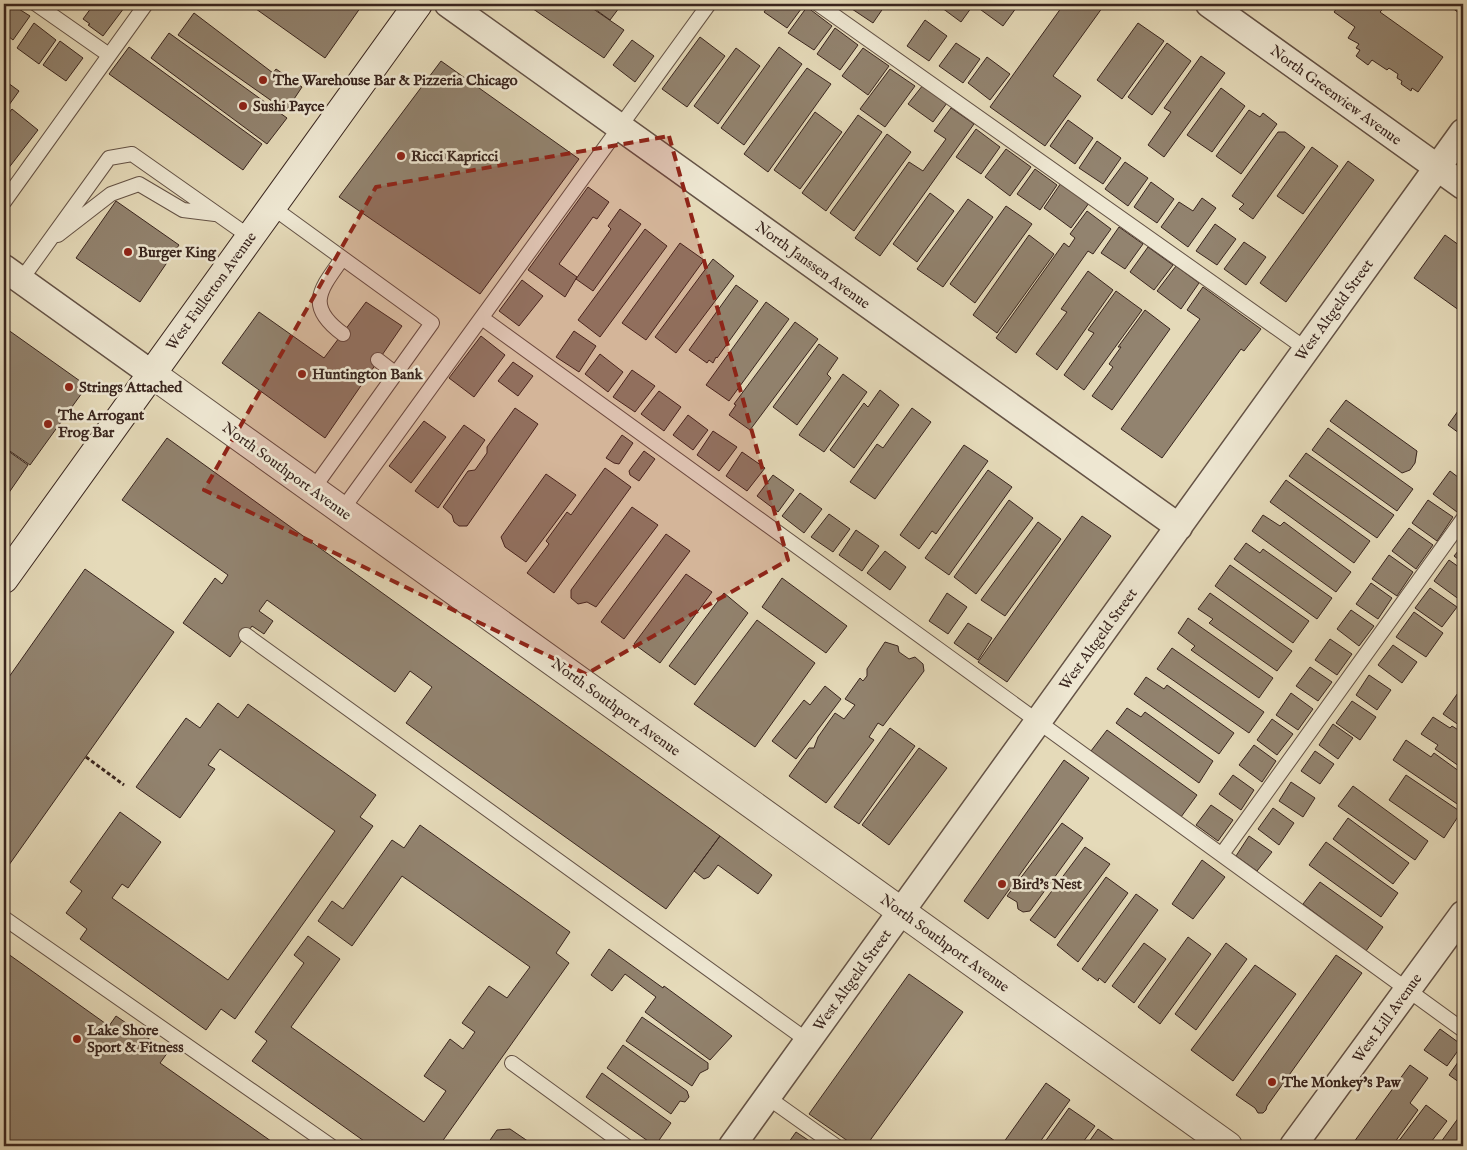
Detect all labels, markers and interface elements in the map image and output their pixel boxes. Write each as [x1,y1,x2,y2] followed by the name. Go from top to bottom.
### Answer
[1266,41,1405,150] street label: North Greenview Avenue
[272,71,518,90] place label: The Warehouse Bar & Pizzeria Chicago
[257,74,269,86] marker: The Warehouse Bar & Pizzeria Chicago
[253,97,325,116] place label: Sushi Payce
[237,100,249,112] marker: Sushi Payce
[411,147,498,166] place label: Ricci Kapricci
[395,150,407,162] marker: Ricci Kapricci
[752,217,874,313] street label: North Janssen Avenue
[162,228,261,354] street label: West Fullerton Avenue
[138,243,217,262] place label: Burger King
[122,246,134,258] marker: Burger King
[1291,256,1378,365] street label: West Altgeld Street
[312,365,424,384] place label: Huntington Bank
[296,368,308,380] marker: Huntington Bank
[79,378,183,397] place label: Strings Attached
[63,381,75,393] marker: Strings Attached
[57,406,145,442] place label: The Arrogant Frog Bar
[42,418,54,430] marker: The Arrogant Frog Bar
[218,418,355,525] street label: North Southport Avenue
[1055,585,1142,694] street label: West Altgeld Street
[547,654,684,761] street label: North Southport Avenue
[1012,875,1083,894] place label: Bird's Nest
[996,878,1008,890] marker: Bird's Nest
[876,890,1013,997] street label: North Southport Avenue
[809,926,896,1035] street label: West Altgeld Street
[1349,970,1426,1067] street label: West Lill Avenue
[87,1021,184,1057] place label: Lake Shore Sport & Fitness
[71,1033,83,1045] marker: Lake Shore Sport & Fitness
[1281,1073,1402,1092] place label: The Monkey's Paw
[1266,1076,1278,1088] marker: The Monkey's Paw

